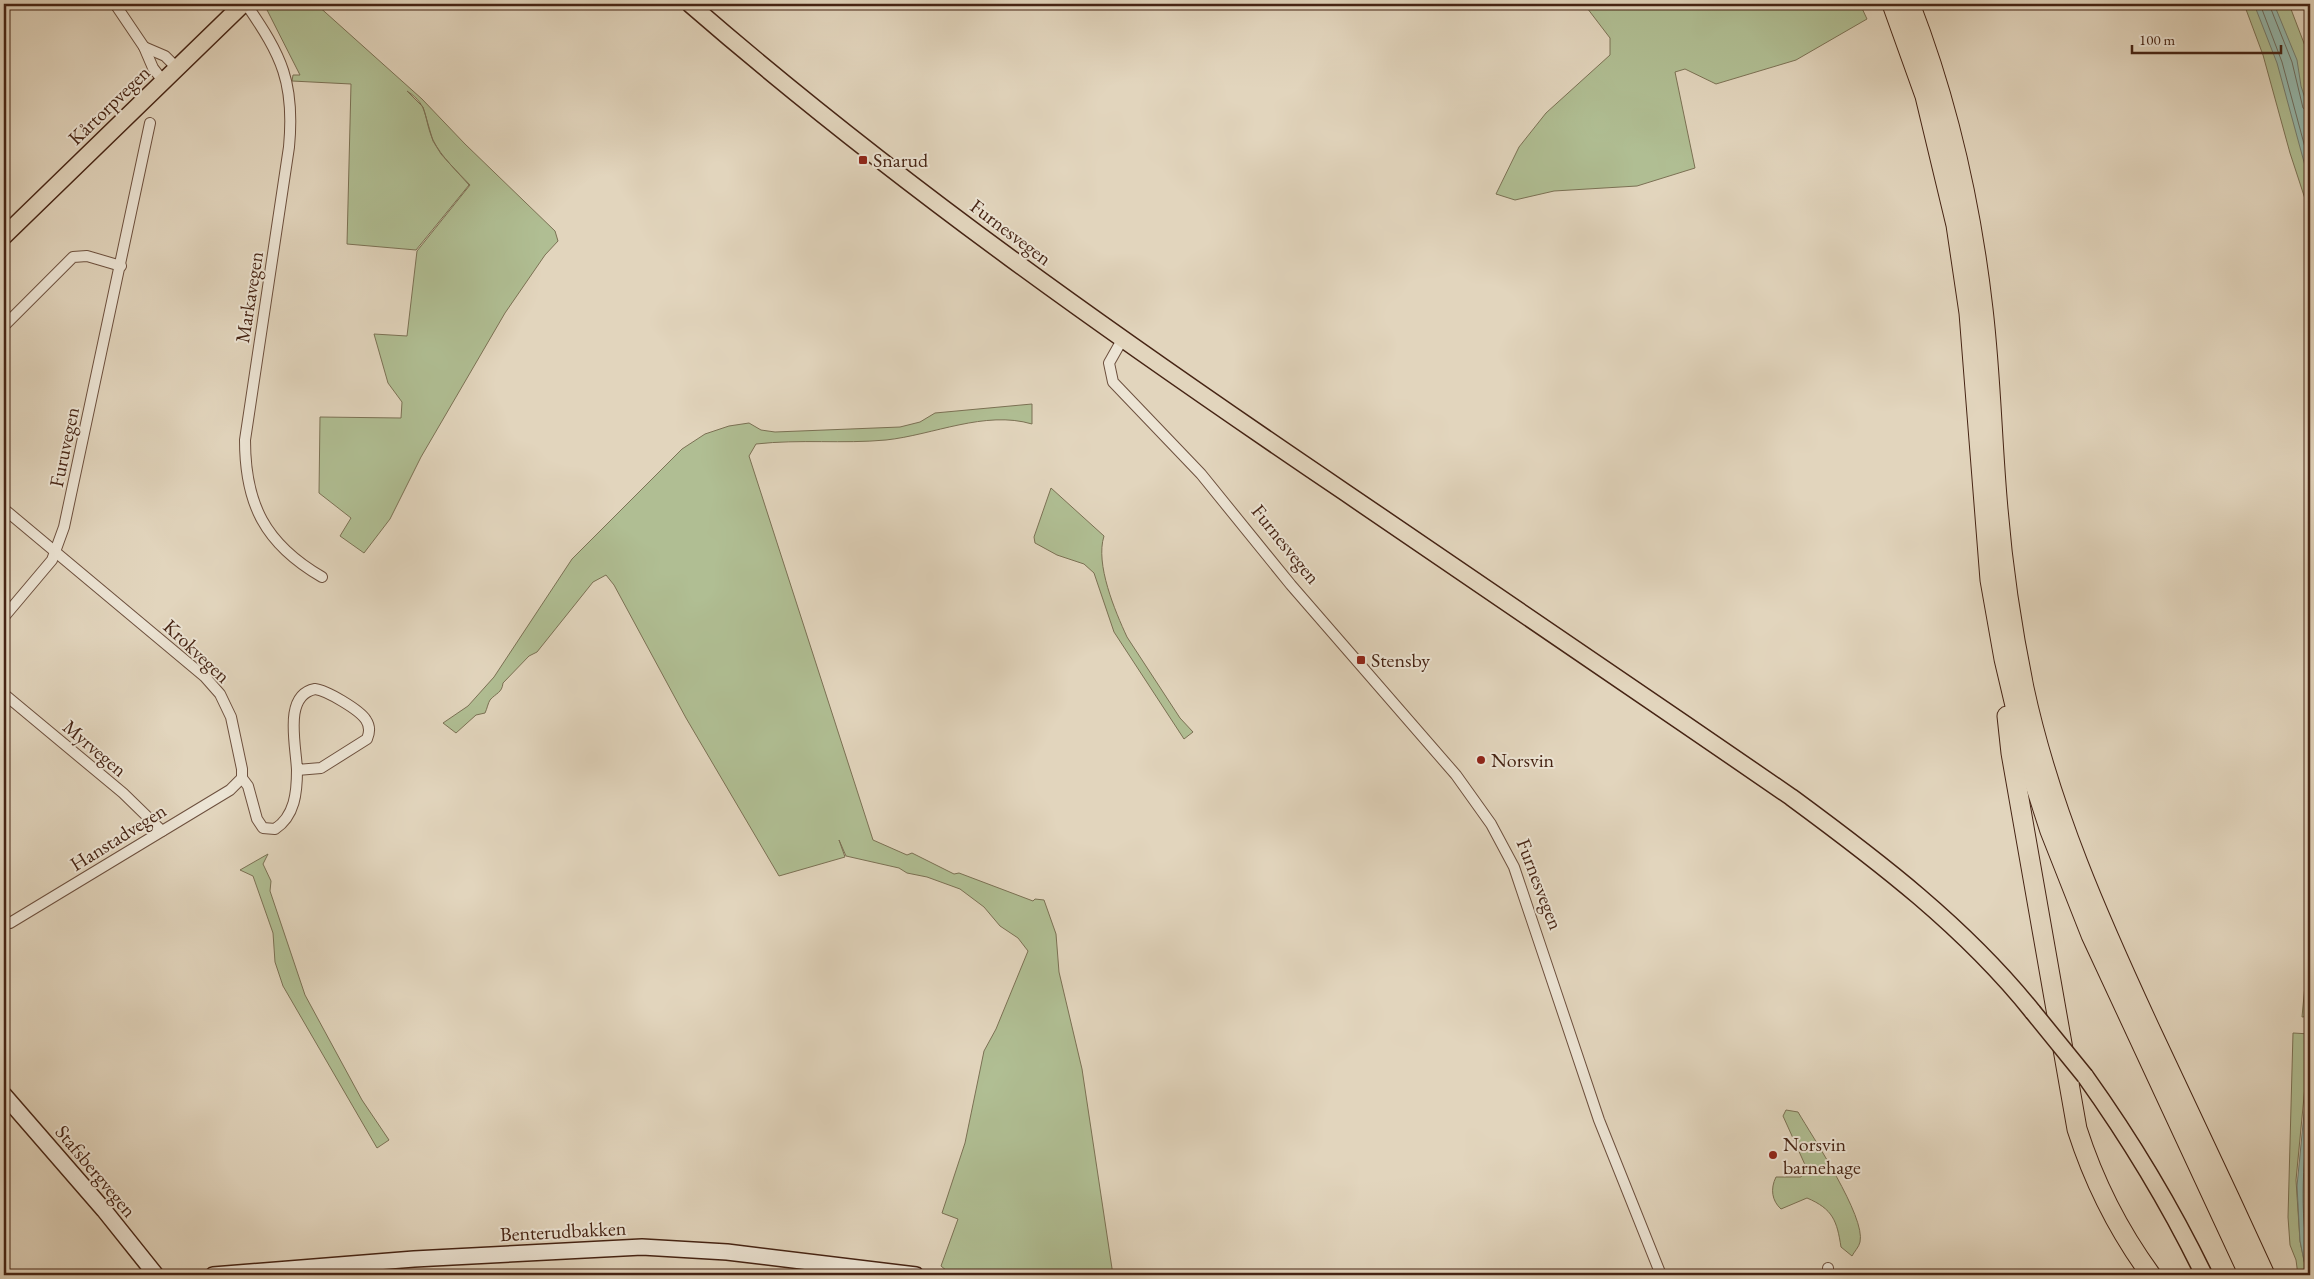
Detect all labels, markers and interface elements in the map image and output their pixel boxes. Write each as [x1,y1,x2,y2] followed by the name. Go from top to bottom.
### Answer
[2132,22,2280,54] scale bar
[2139,30,2176,49] text: 100 m
[62,59,156,151] street label: Kårtorpvegen
[873,147,929,173] place label: Snarud
[857,154,869,166] marker: Snarud
[965,193,1057,271] street label: Furnesvegen
[229,249,269,345] street label: Markavegen
[43,404,85,489] street label: Furuvegen
[1246,499,1326,590] street label: Furnesvegen
[158,613,236,689] street label: Krokvegen
[1371,647,1430,673] place label: Stensby
[1355,654,1367,666] marker: Stensby
[58,714,133,783] street label: Myrvegen
[1491,747,1555,773] place label: Norsvin
[1475,754,1487,766] marker: Norsvin
[65,797,171,877] street label: Hanstadvegen
[1511,835,1569,934] street label: Furnesvegen
[50,1119,143,1223] street label: Stafsbergvegen
[1783,1131,1861,1180] place label: Norsvin barnehage
[1767,1149,1779,1161] marker: Norsvin barnehage
[499,1215,627,1247] street label: Benterudbakken

